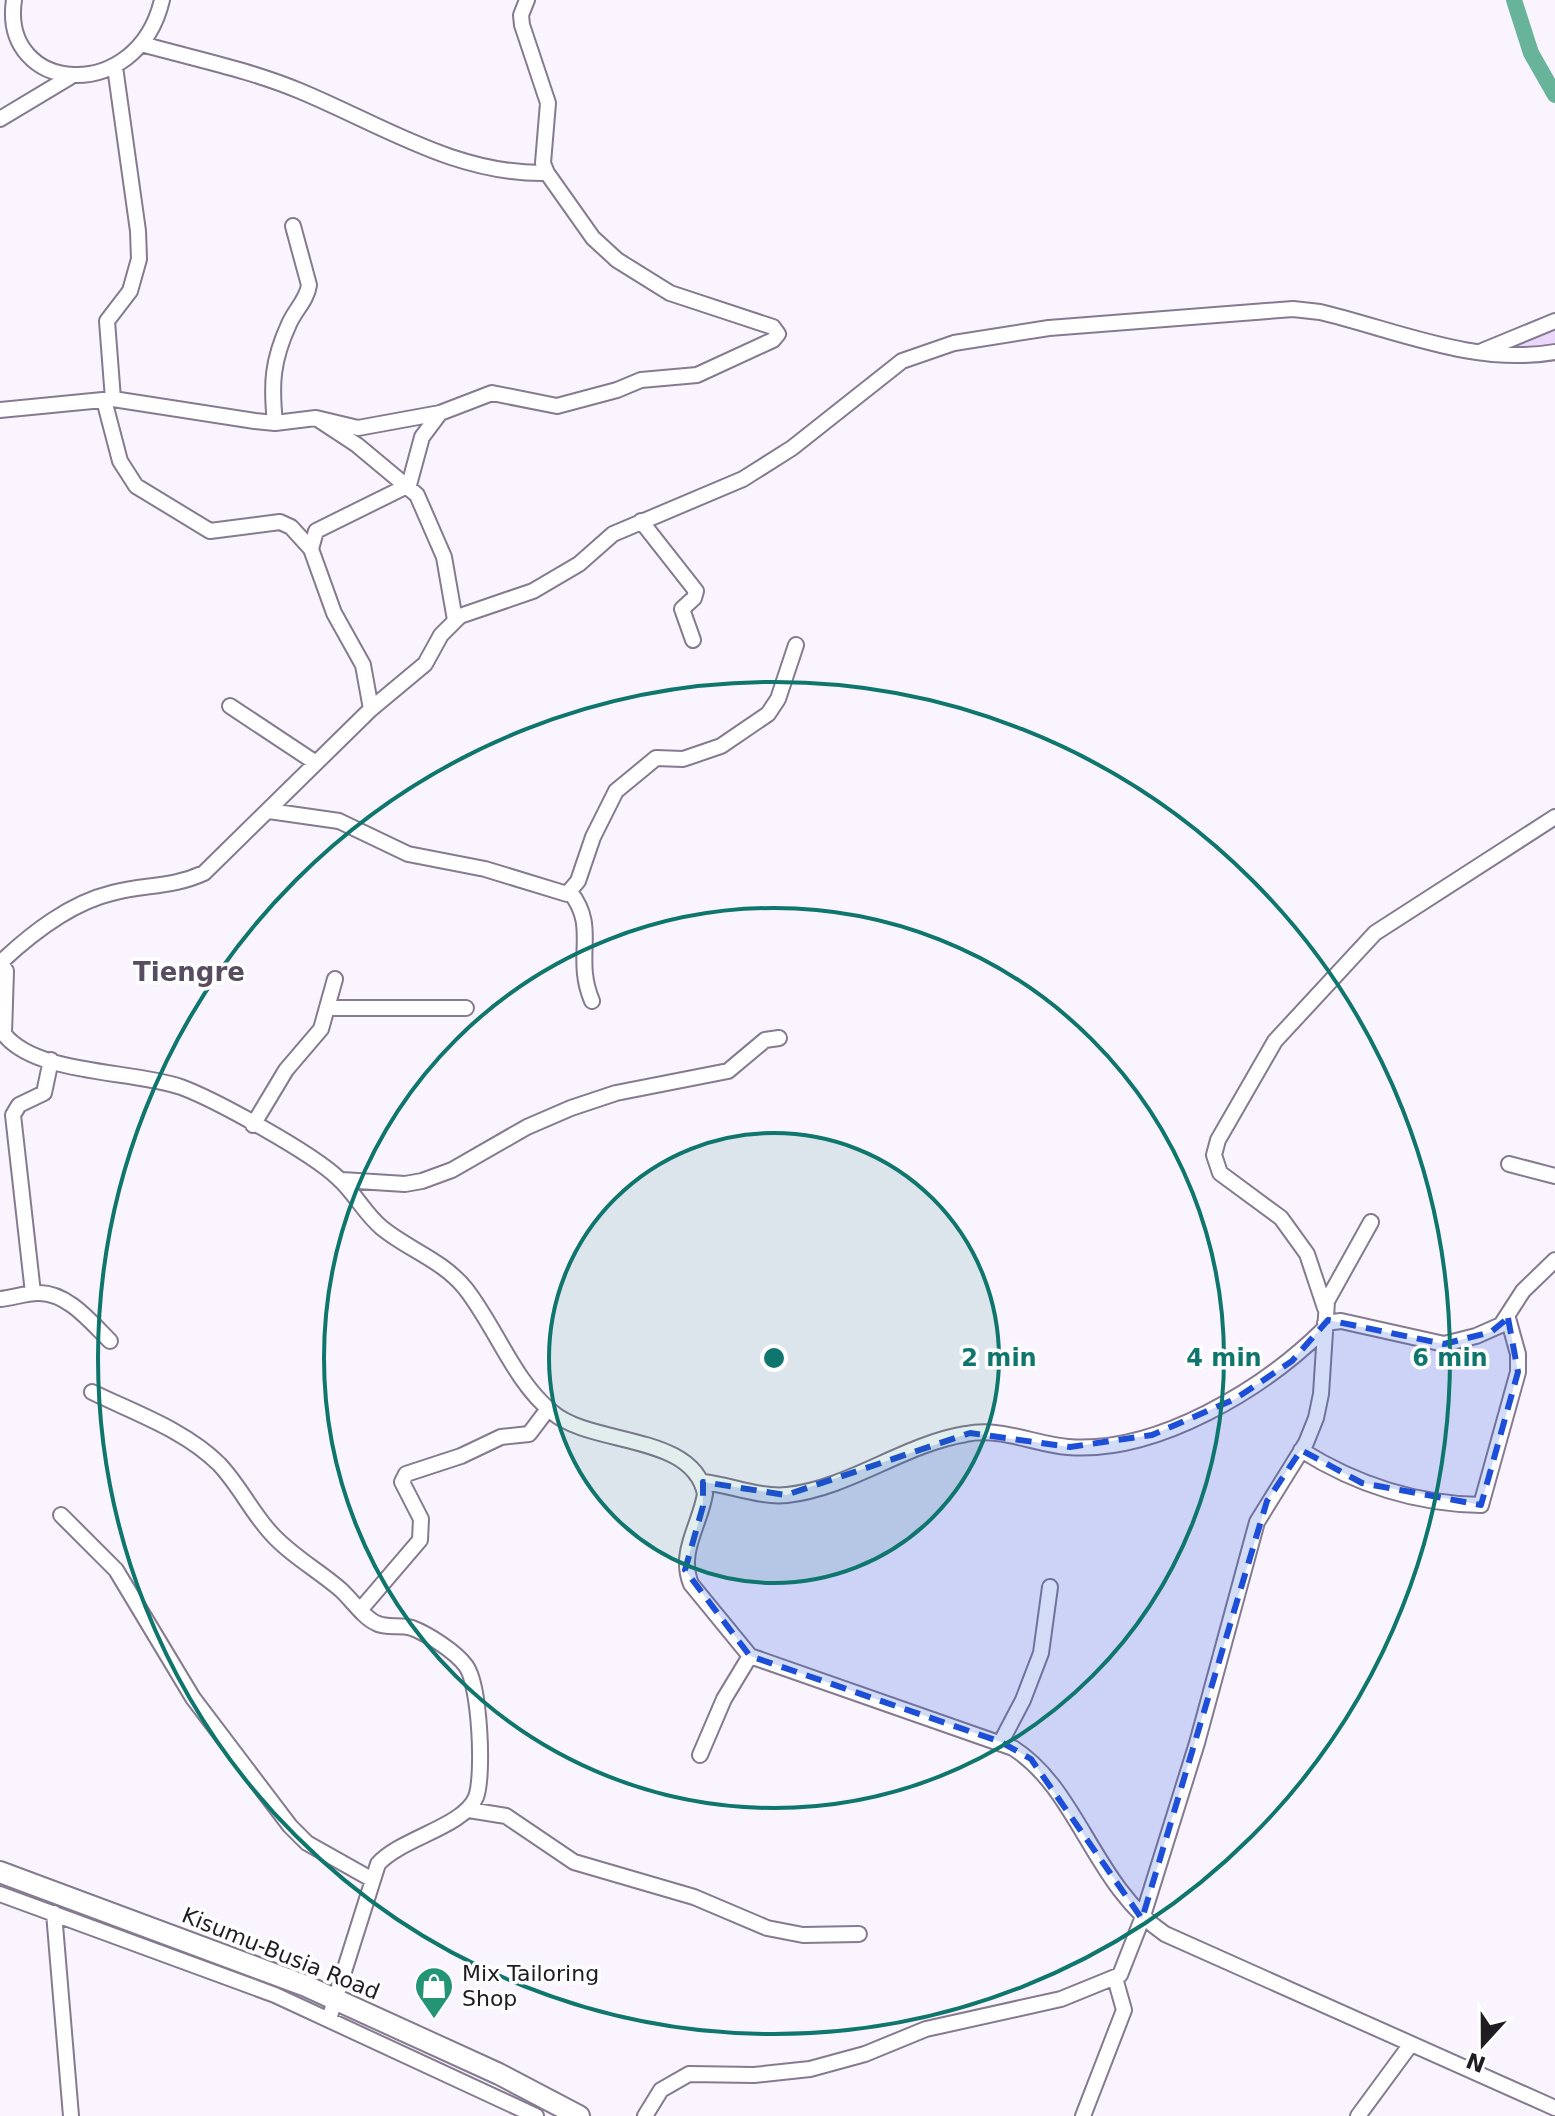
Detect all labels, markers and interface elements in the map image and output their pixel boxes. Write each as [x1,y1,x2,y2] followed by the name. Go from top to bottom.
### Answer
[133,957,245,987] district label: Tiengre
[760,1344,788,1372] centre of rings
[961,1344,1037,1372] text: 2 min
[1186,1344,1262,1372] text: 4 min
[1412,1344,1488,1372] text: 6 min
[178,1902,383,2005] street label: Kisumu-Busia Road
[462,1961,599,2011] place label: Mix Tailoring Shop
[413,1965,455,2020] shop icon: Mix Tailoring Shop
[1443,2004,1523,2084] north arrow
[1463,2047,1489,2077] text: N

